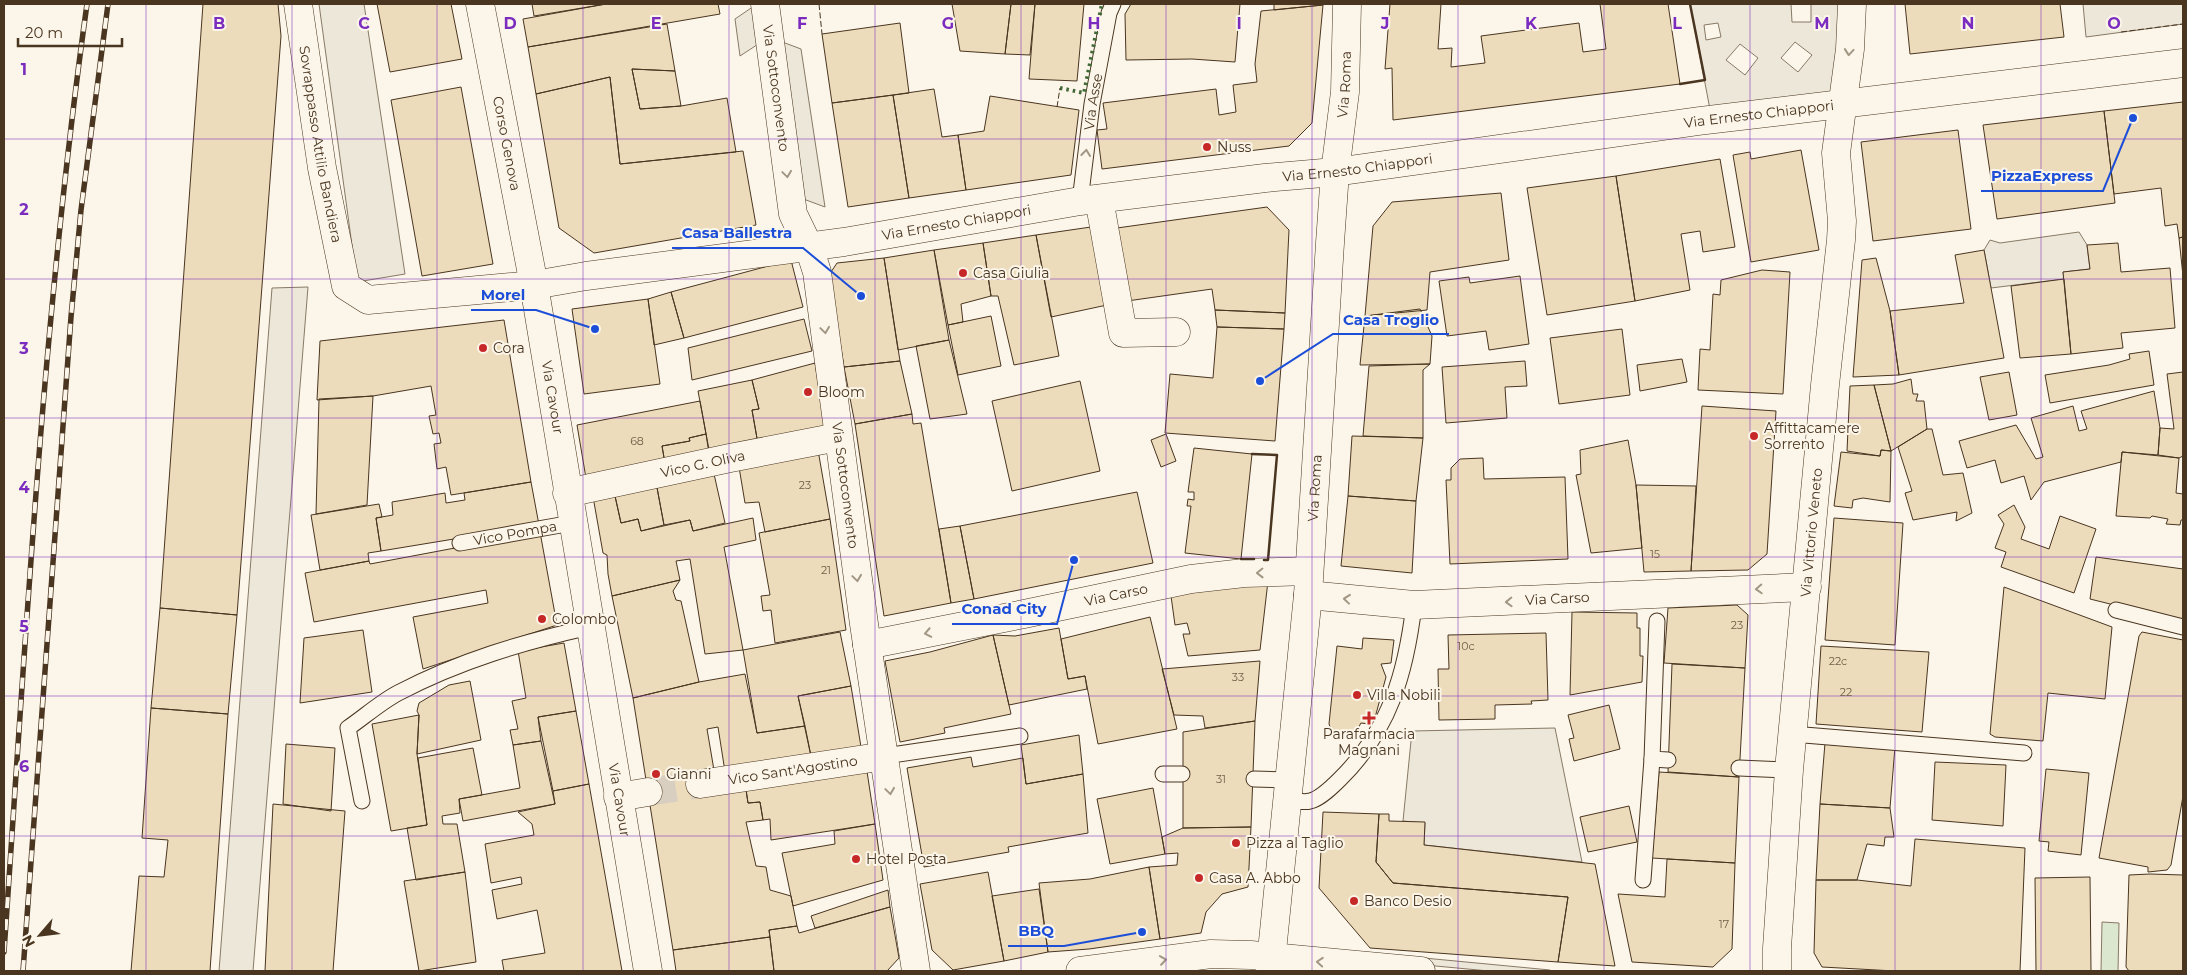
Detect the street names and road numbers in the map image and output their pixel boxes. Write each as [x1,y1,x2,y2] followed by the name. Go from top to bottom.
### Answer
[759,24,794,153] street label: Via Sottoconvento
[295,44,346,244] street label: Sovrappasso Attilio Bandiera
[1333,51,1355,119] street label: Via Roma
[1080,72,1107,131] street label: Via Asse
[489,95,525,192] street label: Corso Genova
[1683,96,1835,132] street label: Via Ernesto Chiappori
[1282,149,1434,185] street label: Via Ernesto Chiappori
[880,201,1032,244] street label: Via Ernesto Chiappori
[538,359,568,436] street label: Via Cavour
[828,421,863,550] street label: Via Sottoconvento
[659,446,747,482] street label: Vico G. Oliva
[1304,454,1326,522] street label: Via Roma
[1796,467,1826,598] street label: Via Vittorio Veneto
[472,517,558,549] street label: Vico Pompa
[1083,579,1150,610] street label: Via Carso
[1525,588,1590,609] street label: Via Carso
[727,751,859,789] street label: Vico Sant'Agostino
[605,762,635,838] street label: Via Cavour

